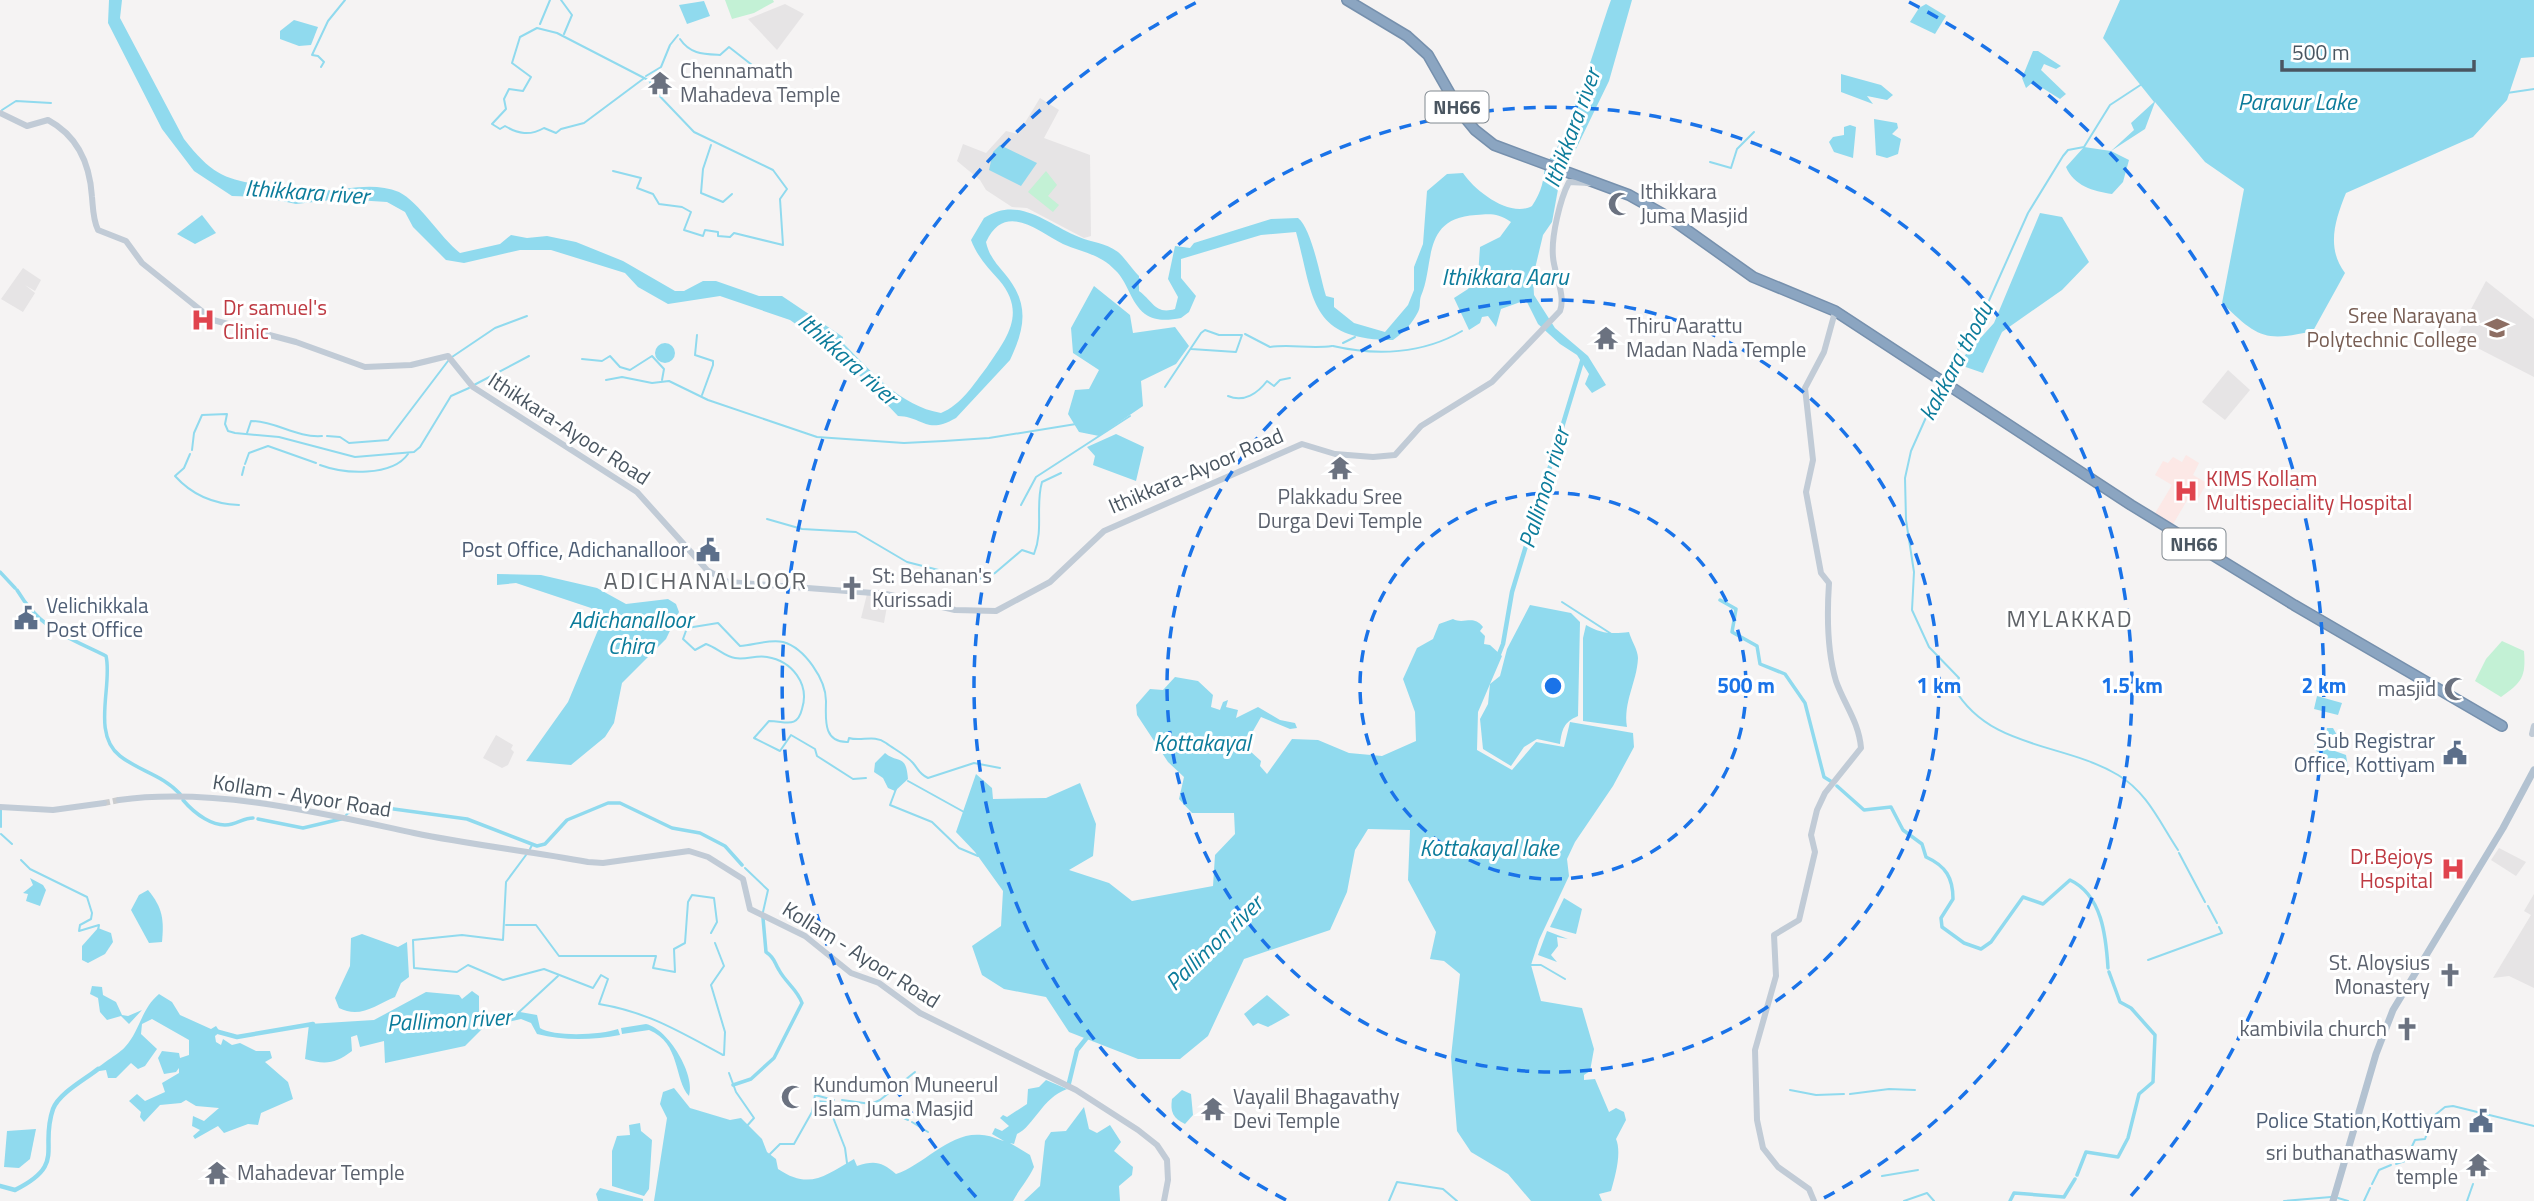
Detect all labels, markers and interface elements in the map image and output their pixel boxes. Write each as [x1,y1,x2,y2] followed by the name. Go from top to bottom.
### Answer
[2282,28,2474,72] scale bar
[2292,36,2349,68] text: 500 m
[680,54,840,110] place label: Chennamath Mahadeva Temple
[1534,61,1610,192] water label: Ithikkara river
[646,69,674,97] temple icon: Chennamath Mahadeva Temple
[2238,84,2358,119] water label: Paravur Lake
[1426,92,1488,122] road number: NH66
[244,170,373,213] water label: Ithikkara river
[1640,175,1748,231] place label: Ithikkara Juma Masjid
[1606,190,1634,218] mosque icon: Ithikkara Juma Masjid
[1442,259,1570,294] water label: Ithikkara Aaru
[223,291,327,347] place label: Dr samuel's Clinic
[1910,294,2002,426] water label: kakkara thodu
[2306,299,2477,355] place label: Sree Narayana Polytechnic College
[791,304,908,415] water label: Ithikkara river
[189,306,217,334] hospital icon: Dr samuel's Clinic
[1626,309,1806,365] place label: Thiru Aarattu Madan Nada Temple
[2483,314,2511,342] school or university icon: Sree Narayana Polytechnic College
[1592,324,1620,352] temple icon: Thiru Aarattu Madan Nada Temple
[482,364,657,493] street label: Ithikkara-Ayoor Road
[1103,419,1288,521] street label: Ithikkara-Ayoor Road
[1509,421,1579,552] water label: Pallimon river
[1326,454,1354,482] temple icon: Plakkadu Sree Durga Devi Temple
[2206,462,2412,518] place label: KIMS Kollam Multispeciality Hospital
[2172,477,2200,505] hospital icon: KIMS Kollam Multispeciality Hospital
[1258,480,1422,536] place label: Plakkadu Sree Durga Devi Temple
[2162,528,2226,559] road number: NH66
[461,533,688,565] place label: Post Office, Adichanalloor
[694,536,722,564] public building icon: Post Office, Adichanalloor
[872,559,992,615] place label: St: Behanan's Kurissadi
[604,562,808,598] district label: ADICHANALLOOR
[838,574,866,602] church icon: St: Behanan's Kurissadi
[46,589,149,645] place label: Velichikkala Post Office
[2006,601,2134,636] district label: MYLAKKAD
[569,602,696,663] water label: Adichanalloor Chira
[12,604,40,632] public building icon: Velichikkala Post Office
[1717,669,1775,701] text: 500 m
[1917,669,1961,701] text: 1 km
[2101,669,2163,701] text: 1.5 km
[2302,669,2346,701] text: 2 km
[2378,672,2436,704] place label: masjid
[1541,674,1565,698] centre of rings
[2442,675,2470,703] mosque icon: masjid
[2294,724,2435,780] place label: Sub Registrar Office, Kottiyam
[1154,725,1253,760] water label: Kottakayal
[2441,739,2469,767] public building icon: Sub Registrar Office, Kottiyam
[210,765,394,825] street label: Kollam - Ayoor Road
[1420,830,1560,865] water label: Kottakayal lake
[2350,840,2433,896] place label: Dr.Bejoys Hospital
[2439,855,2467,883] hospital icon: Dr.Bejoys Hospital
[1157,885,1273,998] water label: Pallimon river
[776,893,947,1016] street label: Kollam - Ayoor Road
[2329,946,2430,1002] place label: St. Aloysius Monastery
[2436,961,2464,989] church icon: St. Aloysius Monastery
[386,999,515,1040] water label: Pallimon river
[2240,1012,2387,1044] place label: kambivila church
[2393,1015,2421,1043] church icon: kambivila church
[813,1068,998,1124] place label: Kundumon Muneerul Islam Juma Masjid
[1233,1080,1400,1136] place label: Vayalil Bhagavathy Devi Temple
[779,1083,807,1111] mosque icon: Kundumon Muneerul Islam Juma Masjid
[1199,1095,1227,1123] temple icon: Vayalil Bhagavathy Devi Temple
[2256,1104,2461,1136] place label: Police Station,Kottiyam
[2467,1107,2495,1135] public building icon: Police Station,Kottiyam
[2266,1136,2458,1192] place label: sri buthanathaswamy temple
[2464,1151,2492,1179] temple icon: sri buthanathaswamy temple
[237,1156,405,1188] place label: Mahadevar Temple
[203,1159,231,1187] temple icon: Mahadevar Temple

